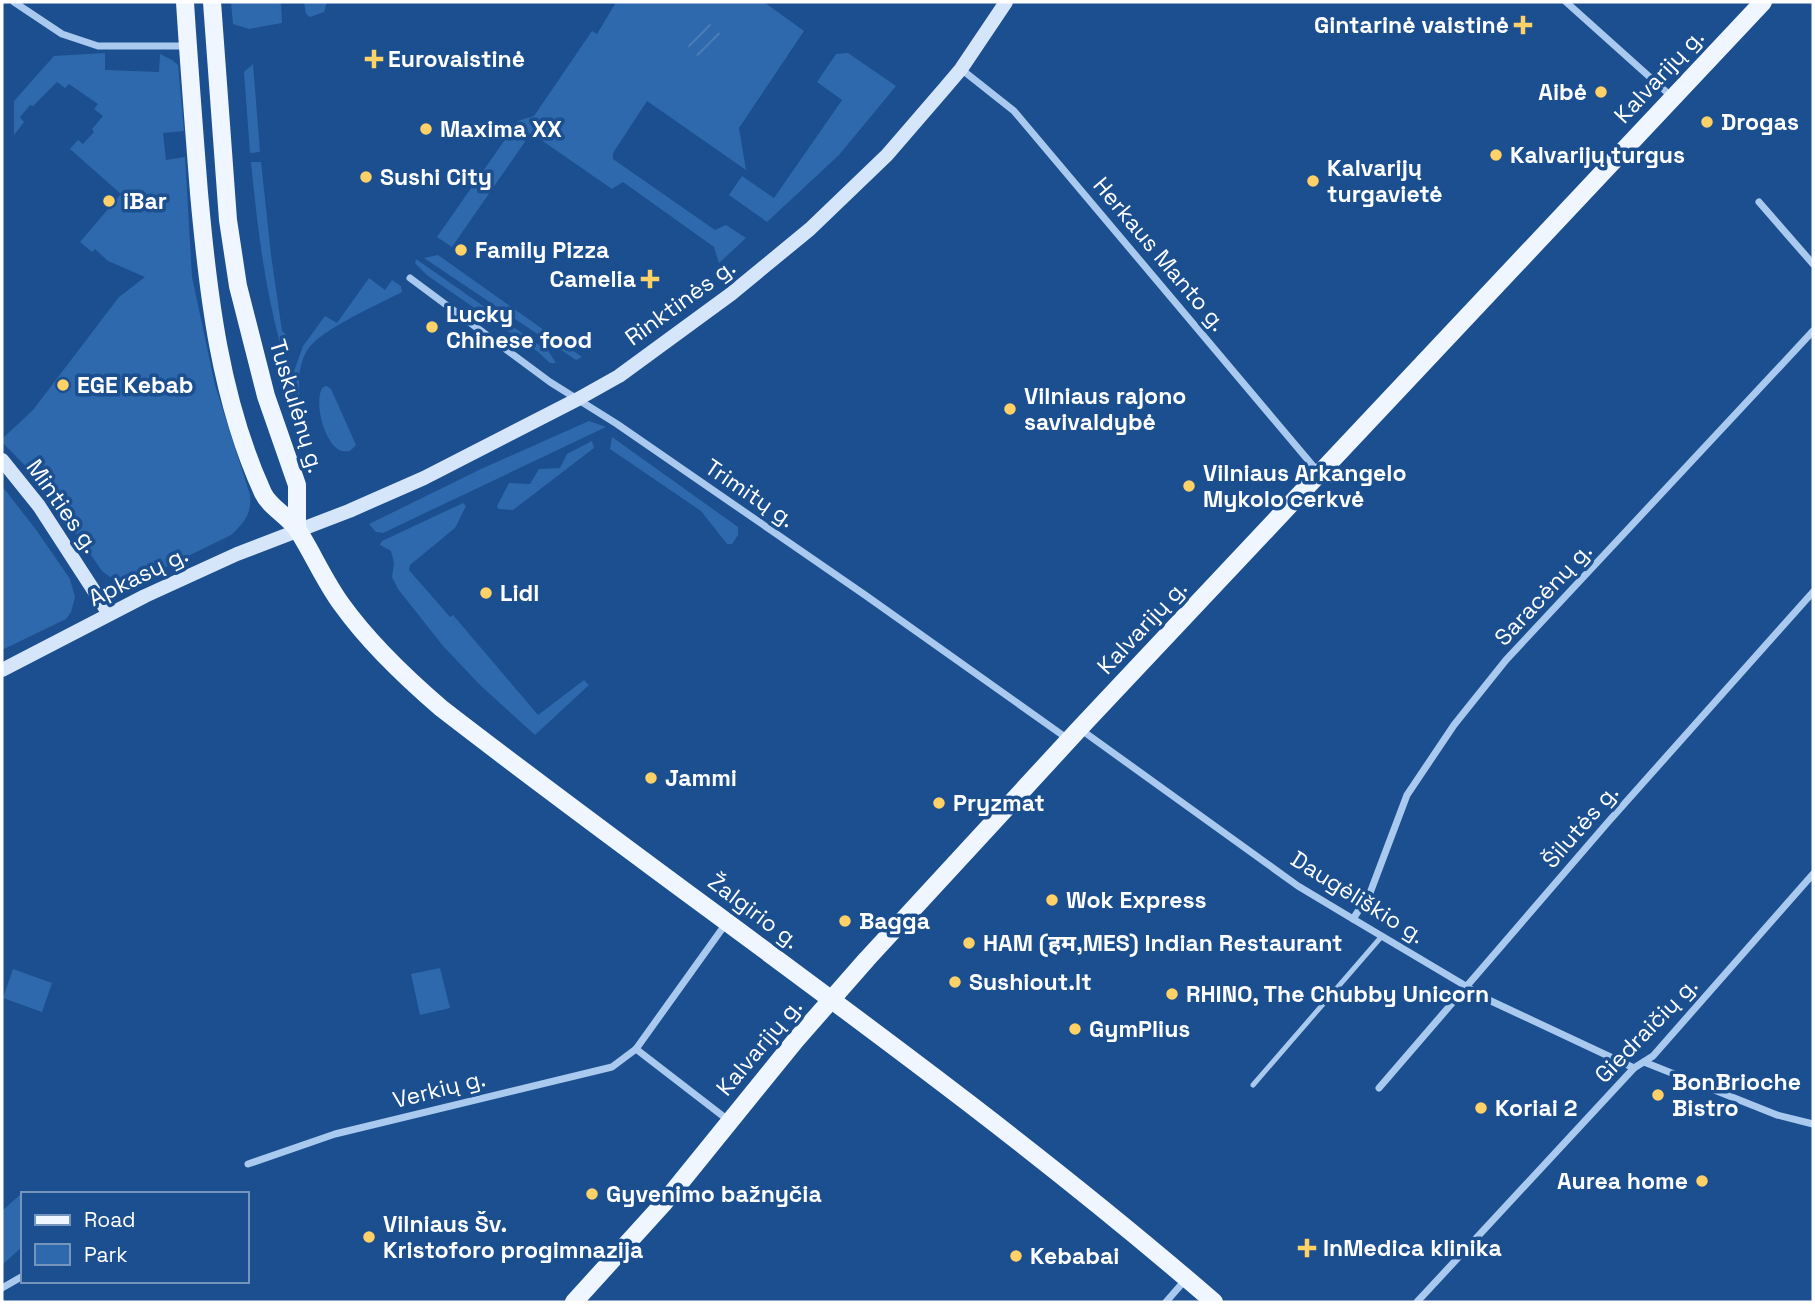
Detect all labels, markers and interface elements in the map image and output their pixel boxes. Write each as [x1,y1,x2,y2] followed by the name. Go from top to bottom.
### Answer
[1314,10,1509,40] place label: Gintarinė vaistinė
[1515,17,1531,33] marker: Gintarinė vaistinė
[1608,22,1710,130] street label: Kalvarijų g.
[388,44,525,74] place label: Eurovaistinė
[366,51,382,67] marker: Eurovaistinė
[1538,77,1587,107] place label: Aibė
[1593,84,1609,100] marker: Aibė
[1721,107,1799,137] place label: Drogas
[440,114,562,144] place label: Maxima XX
[1699,114,1715,130] marker: Drogas
[418,121,434,137] marker: Maxima XX
[1510,140,1685,170] place label: Kalvarijų turgus
[1488,147,1504,163] marker: Kalvarijų turgus
[1327,153,1443,209] place label: Kalvarijų turgavietė
[380,162,492,192] place label: Sushi City
[358,169,374,185] marker: Sushi City
[1087,171,1233,337] street label: Herkaus Manto g.
[1305,173,1321,189] marker: Kalvarijų turgavietė
[123,186,167,216] place label: iBar
[101,193,117,209] marker: iBar
[475,235,609,265] place label: Family Pizza
[453,242,469,258] marker: Family Pizza
[619,252,741,352] street label: Rinktinės g.
[549,264,636,294] place label: Camelia
[642,271,658,287] marker: Camelia
[446,299,592,355] place label: Lucky Chinese food
[424,319,440,335] marker: Lucky Chinese food
[262,336,332,476] street label: Tuskulėnų g.
[77,370,194,400] place label: EGE Kebab
[55,377,71,393] marker: EGE Kebab
[1024,381,1186,437] place label: Vilniaus rajono savivaldybė
[1002,401,1018,417] marker: Vilniaus rajono savivaldybė
[699,452,801,534] street label: Trimitų g.
[20,453,106,559] street label: Minties g.
[1203,458,1407,514] place label: Vilniaus Arkangelo Mykolo cerkvė
[1181,478,1197,494] marker: Vilniaus Arkangelo Mykolo cerkvė
[1488,536,1598,652] street label: Saracėnų g.
[83,539,193,613] street label: Apkasų g.
[1091,573,1193,681] street label: Kalvarijų g.
[500,578,539,608] place label: Lidl
[478,585,494,601] marker: Lidl
[665,763,737,793] place label: Jammi
[643,770,659,786] marker: Jammi
[1535,778,1625,874] street label: Šilutės g.
[953,788,1045,818] place label: Pryzmat
[931,795,947,811] marker: Pryzmat
[1285,844,1431,950] street label: Daugėliškio g.
[702,867,806,955] street label: Žalgirio g.
[1066,885,1207,915] place label: Wok Express
[1044,892,1060,908] marker: Wok Express
[859,906,930,936] place label: Bagga
[837,913,853,929] marker: Bagga
[983,928,1343,958] place label: HAM (हम,MES) Indian Restaurant
[961,935,977,951] marker: HAM (हम,MES) Indian Restaurant
[969,967,1092,997] place label: Sushiout.lt
[1588,971,1704,1089] street label: Giedraičių g.
[947,974,963,990] marker: Sushiout.lt
[1186,979,1489,1009] place label: RHINO, The Chubby Unicorn
[1164,986,1180,1002] marker: RHINO, The Chubby Unicorn
[709,992,809,1102] street label: Kalvarijų g.
[1089,1014,1190,1044] place label: GymPlius
[1067,1021,1083,1037] marker: GymPlius
[390,1063,488,1115] street label: Verkių g.
[1672,1067,1801,1123] place label: BonBrioche Bistro
[1650,1087,1666,1103] marker: BonBrioche Bistro
[1495,1093,1577,1123] place label: Koriai 2
[1473,1100,1489,1116] marker: Koriai 2
[1557,1166,1688,1196] place label: Aurea home
[1694,1173,1710,1189] marker: Aurea home
[606,1179,822,1209] place label: Gyvenimo bažnyčia
[584,1186,600,1202] marker: Gyvenimo bažnyčia
[21,1192,248,1283] legend
[84,1206,136,1233] text: Road
[383,1209,643,1265] place label: Vilniaus Šv. Kristoforo progimnazija
[361,1229,377,1245] marker: Vilniaus Šv. Kristoforo progimnazija
[1323,1233,1502,1263] place label: InMedica klinika
[1297,1238,1317,1258] marker: InMedica klinika
[84,1241,128,1268] text: Park
[1030,1241,1119,1271] place label: Kebabai
[1008,1248,1024,1264] marker: Kebabai

